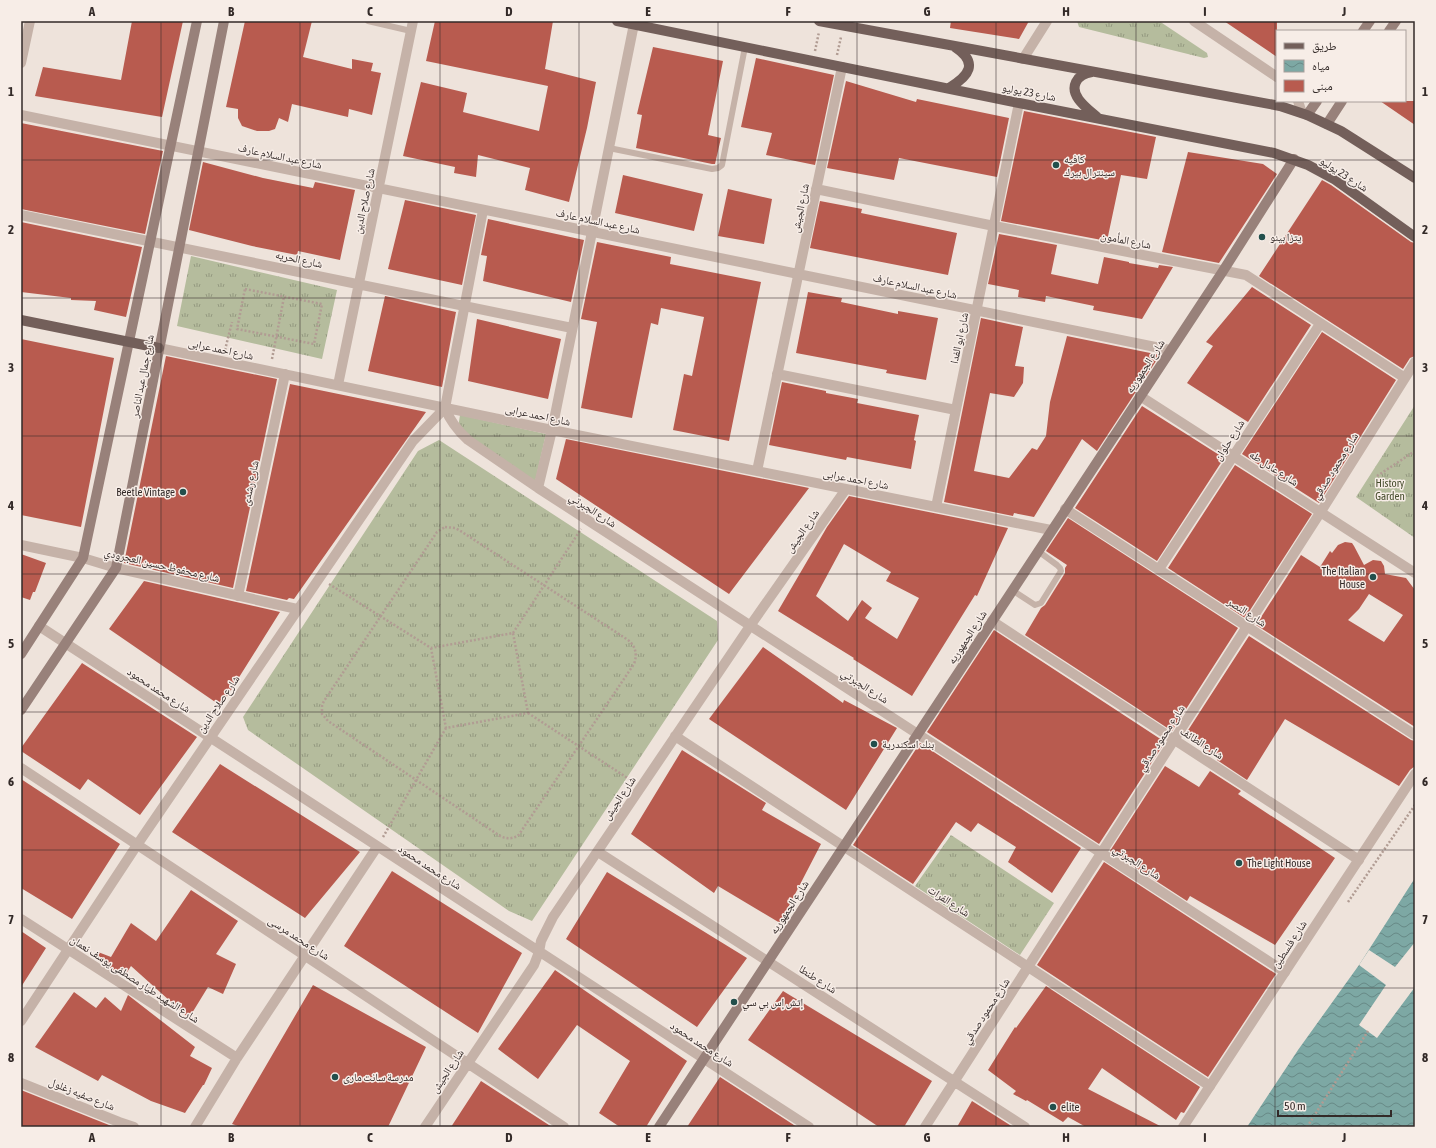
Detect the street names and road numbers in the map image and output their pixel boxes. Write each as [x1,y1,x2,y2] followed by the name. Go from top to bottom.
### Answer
[1001,81,1057,104] street label: شارع 23 يوليو
[237,141,323,172] street label: شارع عبد السلام عارف
[1317,154,1370,195] street label: شارع 23 يوليو
[351,167,378,235] street label: شارع صلاح الدين
[789,182,812,234] street label: شارع الجيش
[555,206,641,237] street label: شارع عبد السلام عارف
[1099,228,1152,252] street label: شارع المأمون
[274,248,324,271] street label: شارع الحريه
[872,271,958,302] street label: شارع عبد السلام عارف
[948,311,971,365] street label: شارع ابو الفدا
[128,333,157,420] street label: شارع جمال عبد الناصر
[187,336,255,363] street label: شارع احمد عرابى
[1123,337,1168,396] street label: شارع الجمهوريه
[504,402,572,429] street label: شارع احمد عرابى
[1211,417,1247,463] street label: شارع حلوان
[1310,430,1363,503] street label: شارع محمود صدقي
[1247,448,1301,489] street label: شارع عادل طه
[239,459,262,507] street label: شارع رشدى
[822,467,890,492] street label: شارع احمد عرابى
[566,490,619,532] street label: شارع الجبرتي
[783,507,822,555] street label: شارع الجيش
[102,546,221,587] street label: شارع محفوظ حسين العجرودي
[1224,595,1269,630] street label: شارع النصر
[945,608,990,667] street label: شارع الجمهوريه
[125,665,193,716] street label: شارع محمد محمود
[838,666,891,708] street label: شارع الجبرتي
[194,673,242,736] street label: شارع صلاح الدين
[1135,703,1189,775] street label: شارع محمود صدقي
[1178,725,1226,762] street label: شارع الطائف
[600,774,639,823] street label: شارع الجيش
[396,842,464,893] street label: شارع محمد محمود
[1110,842,1163,884] street label: شارع الجبرتي
[767,878,812,937] street label: شارع الجمهوريه
[925,883,972,920] street label: شارع الفرات
[266,914,332,963] street label: شارع محمد مرسى
[1269,918,1310,971] street label: شارع فلسطين
[68,933,202,1026] street label: شارع الشهيد طيار مصطفى يوسف نعمان
[796,962,839,996] street label: شارع طنطا
[960,976,1014,1048] street label: شارع محمود صدقي
[668,1019,736,1070] street label: شارع محمد محمود
[428,1047,467,1096] street label: شارع الجيش
[47,1075,117,1114] street label: شارع صفيه زغلول

